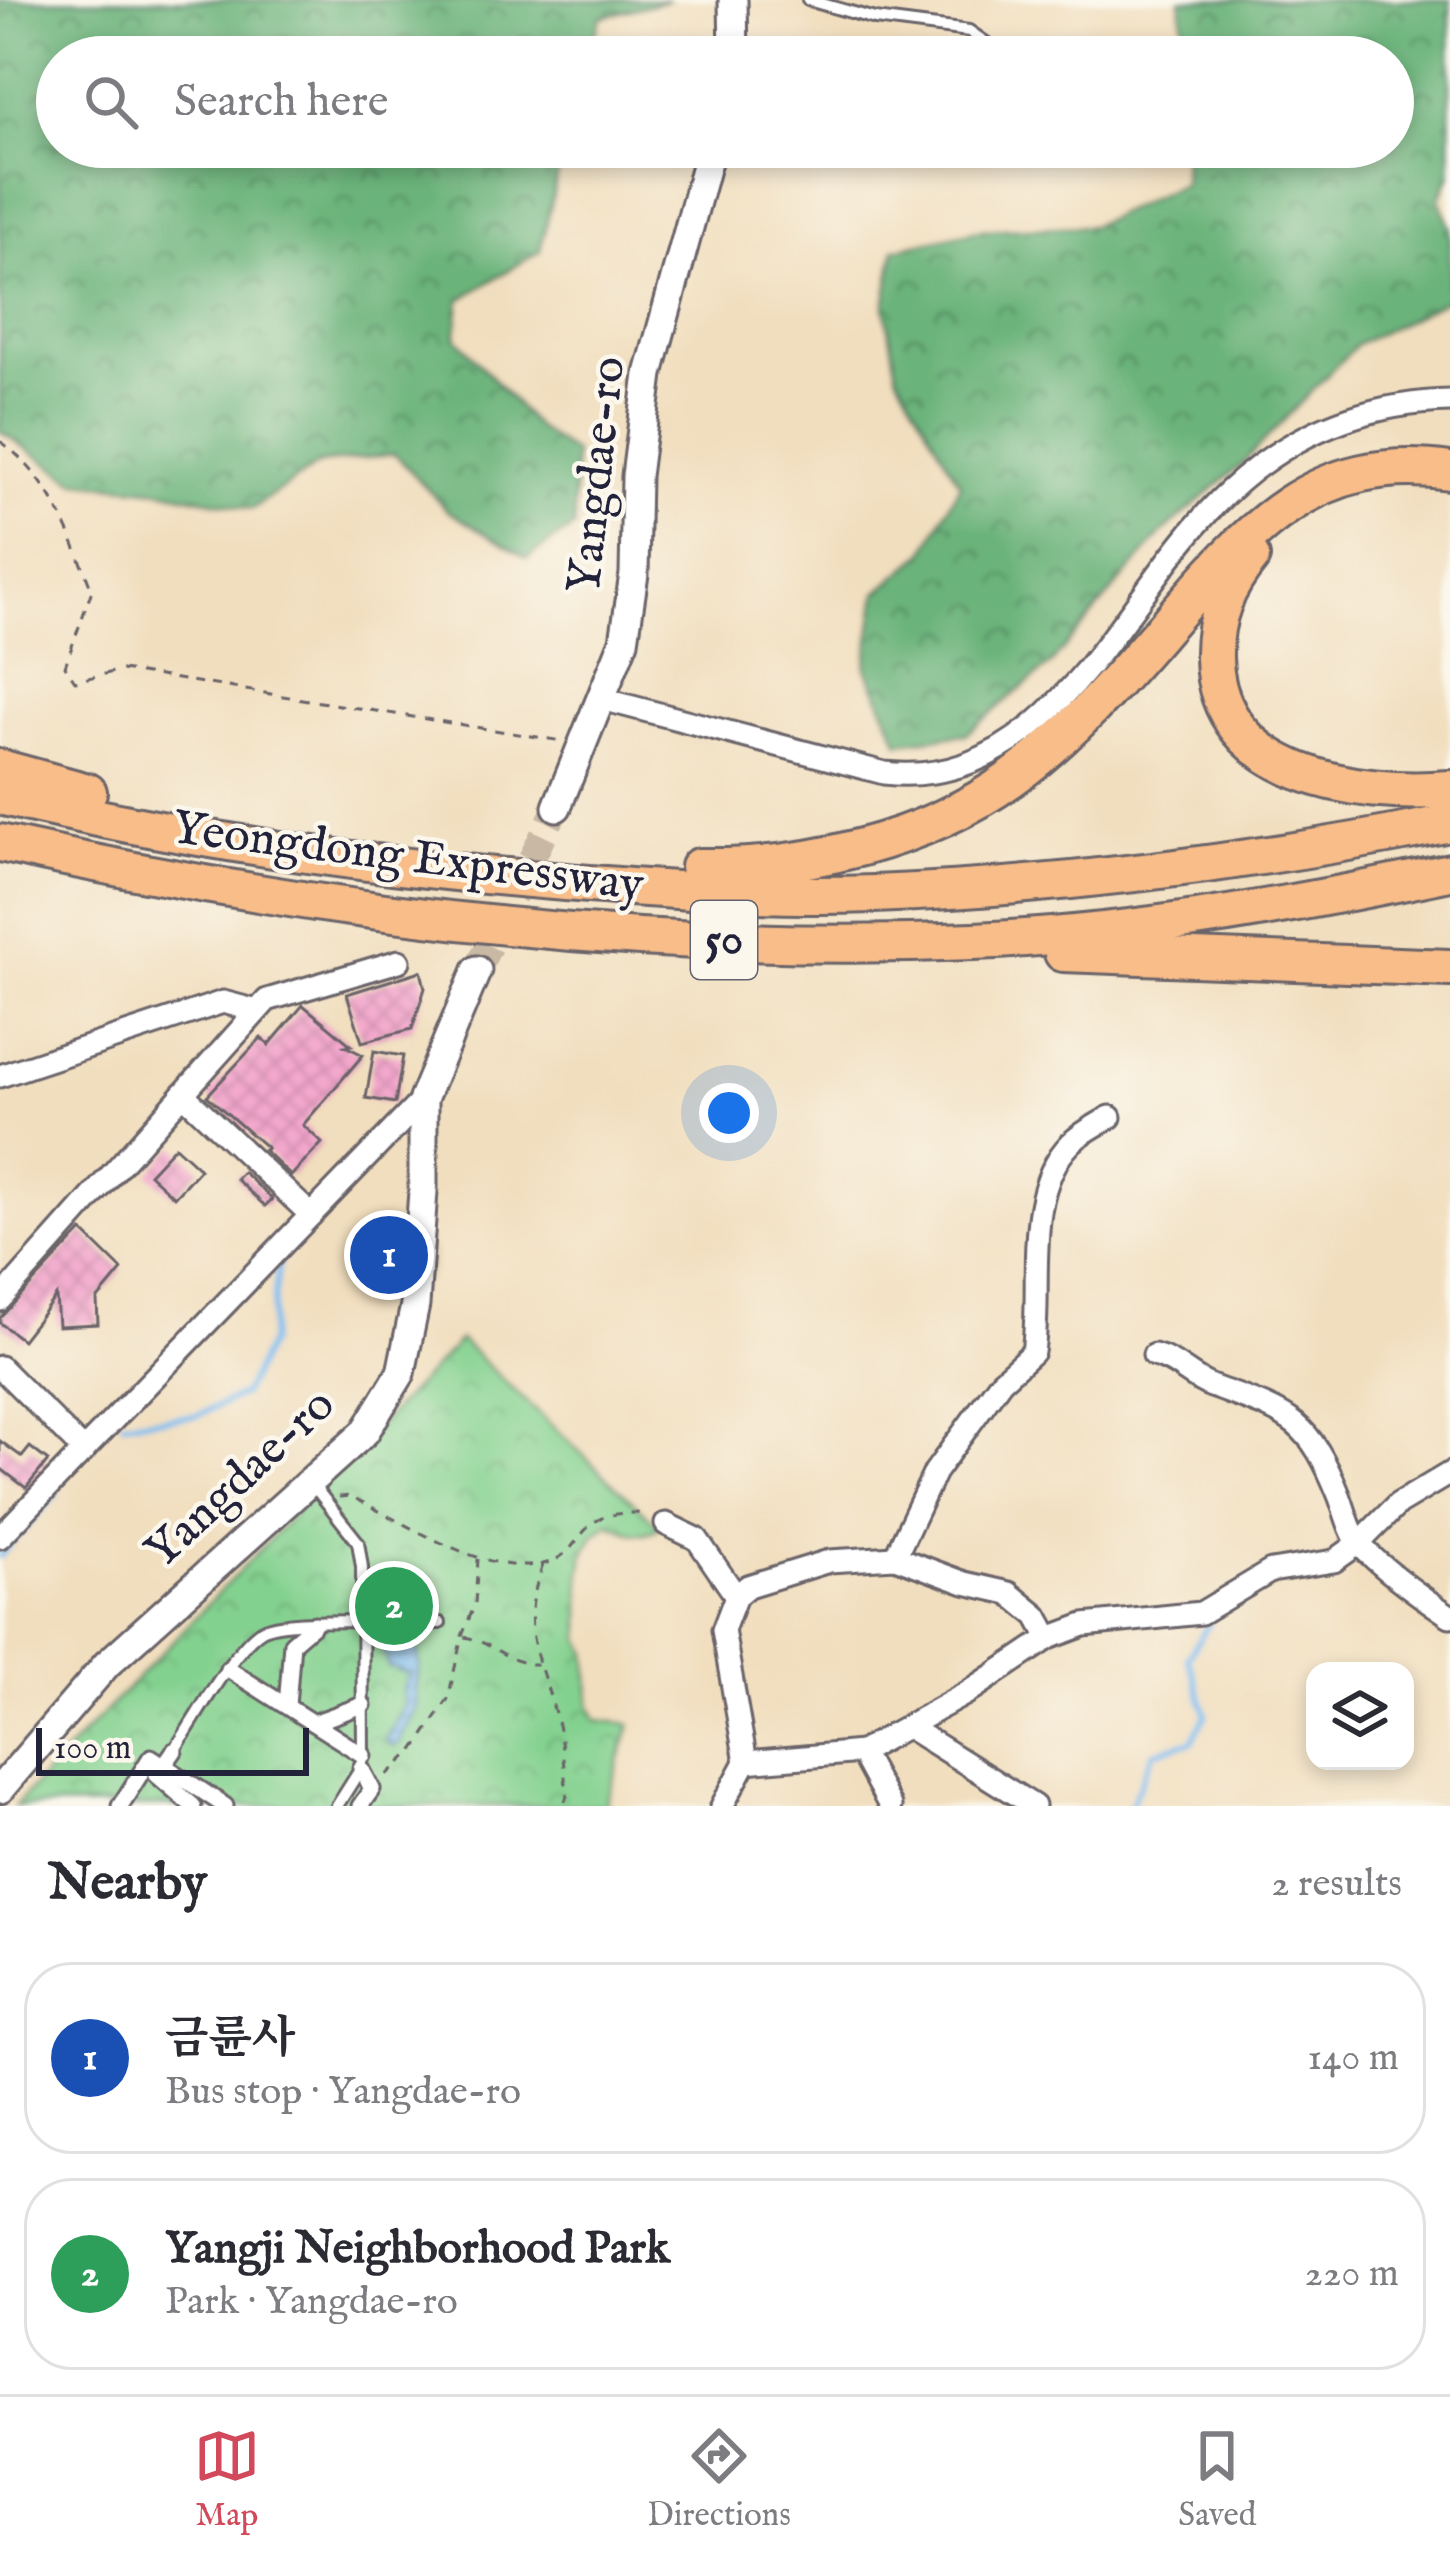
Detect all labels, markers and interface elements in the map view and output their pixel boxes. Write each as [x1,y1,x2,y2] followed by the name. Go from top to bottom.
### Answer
[36,36,1414,168] search box
[78,69,144,135] icon: search
[174,74,388,131] text: Search here
[556,354,640,596] street label: Yangdae-ro
[169,799,647,917] street label: Yeongdong Expressway
[691,901,757,979] road number: 50
[699,1083,759,1143] your location
[350,1210,428,1300] pin: 1
[134,1376,348,1582] street label: Yangdae-ro
[355,1561,433,1651] pin: 2
[1306,1662,1414,1770] map controls
[1306,1662,1414,1770] button: layers
[36,1722,309,1775] scale bar
[54,1728,131,1770] text: 100 m
[48,1852,207,1917] text: Nearby
[1271,1860,1402,1909] text: 2 results
[165,2011,295,2068] text: 금륜사
[83,2034,97,2083] text: 1
[1308,2034,1399,2083] text: 140 m
[165,2068,521,2117] text: Bus stop · Yangdae-ro
[165,2221,670,2278] text: Yangji Neighborhood Park
[81,2250,99,2299] text: 2
[1305,2250,1399,2299] text: 220 m
[165,2278,458,2327] text: Park · Yangdae-ro
[194,2423,260,2537] tab: Map
[647,2423,791,2537] tab: Directions
[1178,2423,1256,2537] tab: Saved

